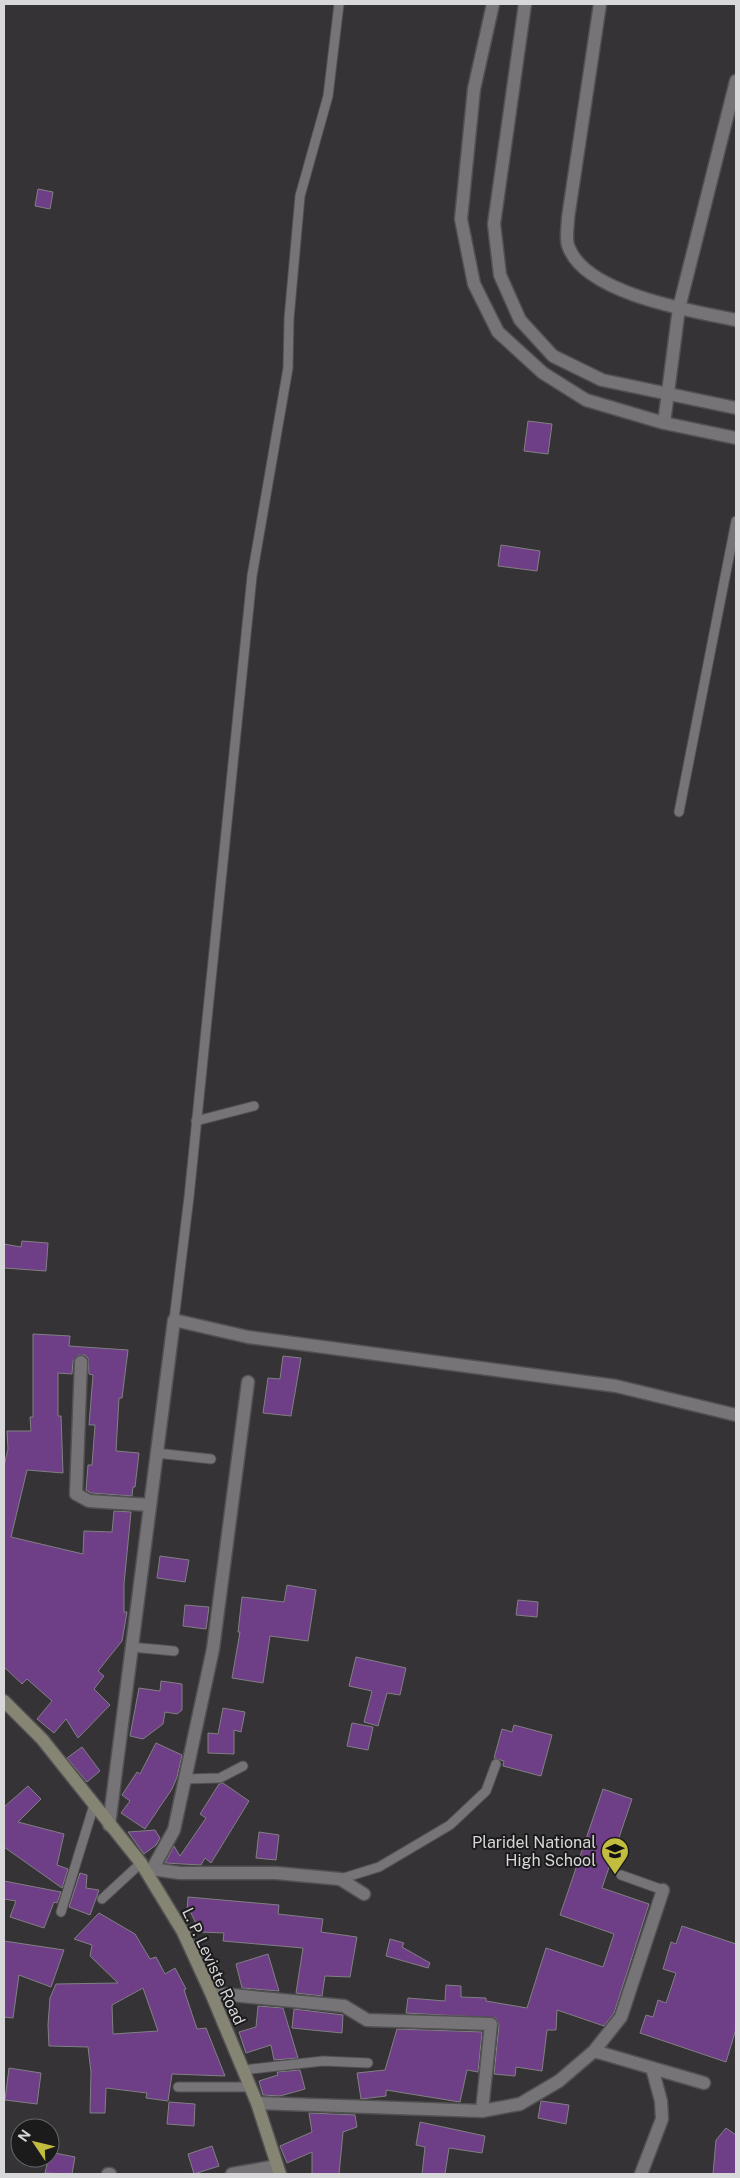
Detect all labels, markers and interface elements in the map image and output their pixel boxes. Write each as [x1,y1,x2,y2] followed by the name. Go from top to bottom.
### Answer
[472,1833,596,1870] place label: Plaridel National High School
[600,1836,630,1875] school or university icon: Plaridel National High School
[178,1905,249,2028] street label: L. P. Leviste Road
[10,2118,60,2168] north arrow
[15,2126,34,2145] text: N

